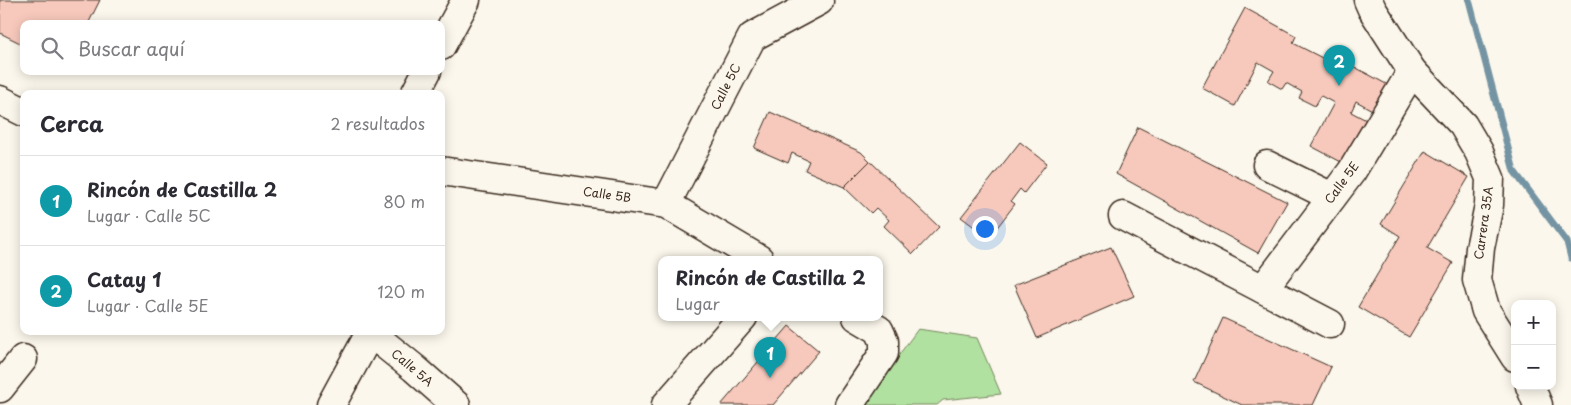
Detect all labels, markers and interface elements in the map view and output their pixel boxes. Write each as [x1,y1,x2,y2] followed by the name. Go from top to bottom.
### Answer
[20,20,445,75] search box
[38,34,66,62] icon: search
[78,34,185,62] text: Buscar aquí
[1323,45,1355,86] pin: 2
[706,60,744,113] street label: Calle 5C
[40,107,104,139] text: Cerca
[331,111,425,135] text: 2 resultados
[1320,158,1363,207] street label: Calle 5E
[87,175,277,203] text: Rincón de Castilla 2
[582,182,632,206] street label: Calle 5B
[1469,185,1497,261] street label: Carrera 35A
[52,189,60,213] text: 1
[383,189,425,213] text: 80 m
[87,203,211,227] text: Lugar · Calle 5C
[972,216,998,242] your location
[658,256,883,321] popup
[676,263,865,291] text: Rincón de Castilla 2
[87,265,161,293] text: Catay 1
[50,279,62,303] text: 2
[378,279,425,303] text: 120 m
[676,291,720,315] text: Lugar
[87,293,209,317] text: Lugar · Calle 5E
[1511,300,1556,390] map controls
[1511,300,1556,345] button: +
[754,337,786,378] pin: 1
[388,344,437,390] street label: Calle 5A
[1511,345,1556,390] button: −

